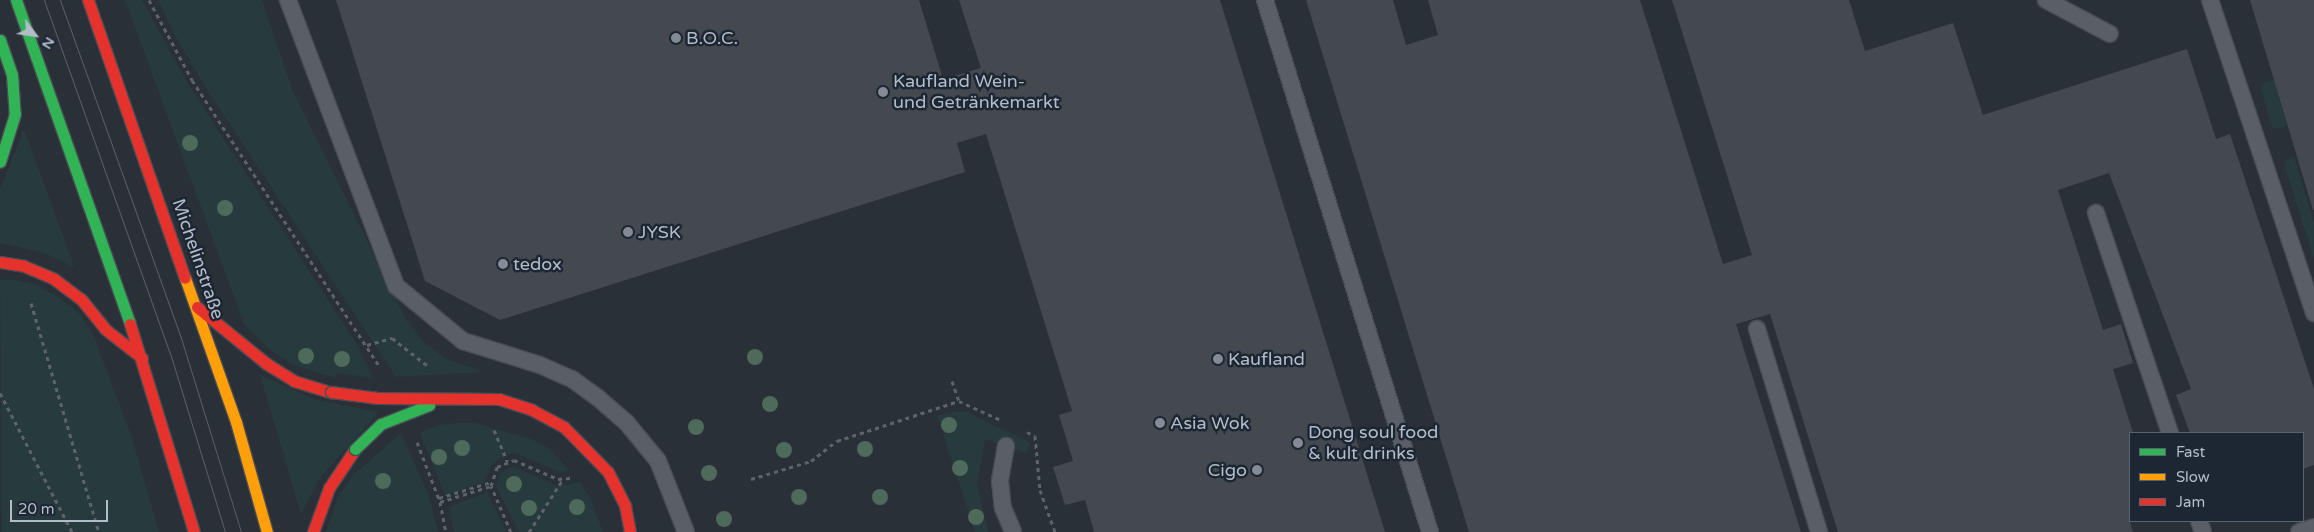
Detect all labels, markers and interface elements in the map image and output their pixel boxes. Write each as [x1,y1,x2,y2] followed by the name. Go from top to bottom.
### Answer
[10,10,60,60] north arrow
[686,27,738,49] place label: B.O.C.
[670,32,682,44] marker: B.O.C.
[38,34,58,52] text: N
[893,71,1060,114] place label: Kaufland Wein- und Getränkemarkt
[877,86,889,98] marker: Kaufland Wein- und Getränkemarkt
[167,196,229,322] street label: Michelinstraße
[638,221,681,243] place label: JYSK
[622,226,634,238] marker: JYSK
[513,253,562,275] place label: tedox
[497,258,509,270] marker: tedox
[1228,348,1305,370] place label: Kaufland
[1212,353,1224,365] marker: Kaufland
[1170,412,1249,434] place label: Asia Wok
[1154,417,1166,429] marker: Asia Wok
[1308,422,1438,464] place label: Dong soul food & kult drinks
[2129,432,2304,522] legend
[1292,437,1304,449] marker: Dong soul food & kult drinks
[2176,443,2205,461] text: Fast
[1208,459,1247,481] place label: Cigo
[1251,464,1263,476] marker: Cigo
[2176,468,2210,486] text: Slow
[12,490,110,522] scale bar
[2176,493,2205,511] text: Jam
[18,500,55,518] text: 20 m

